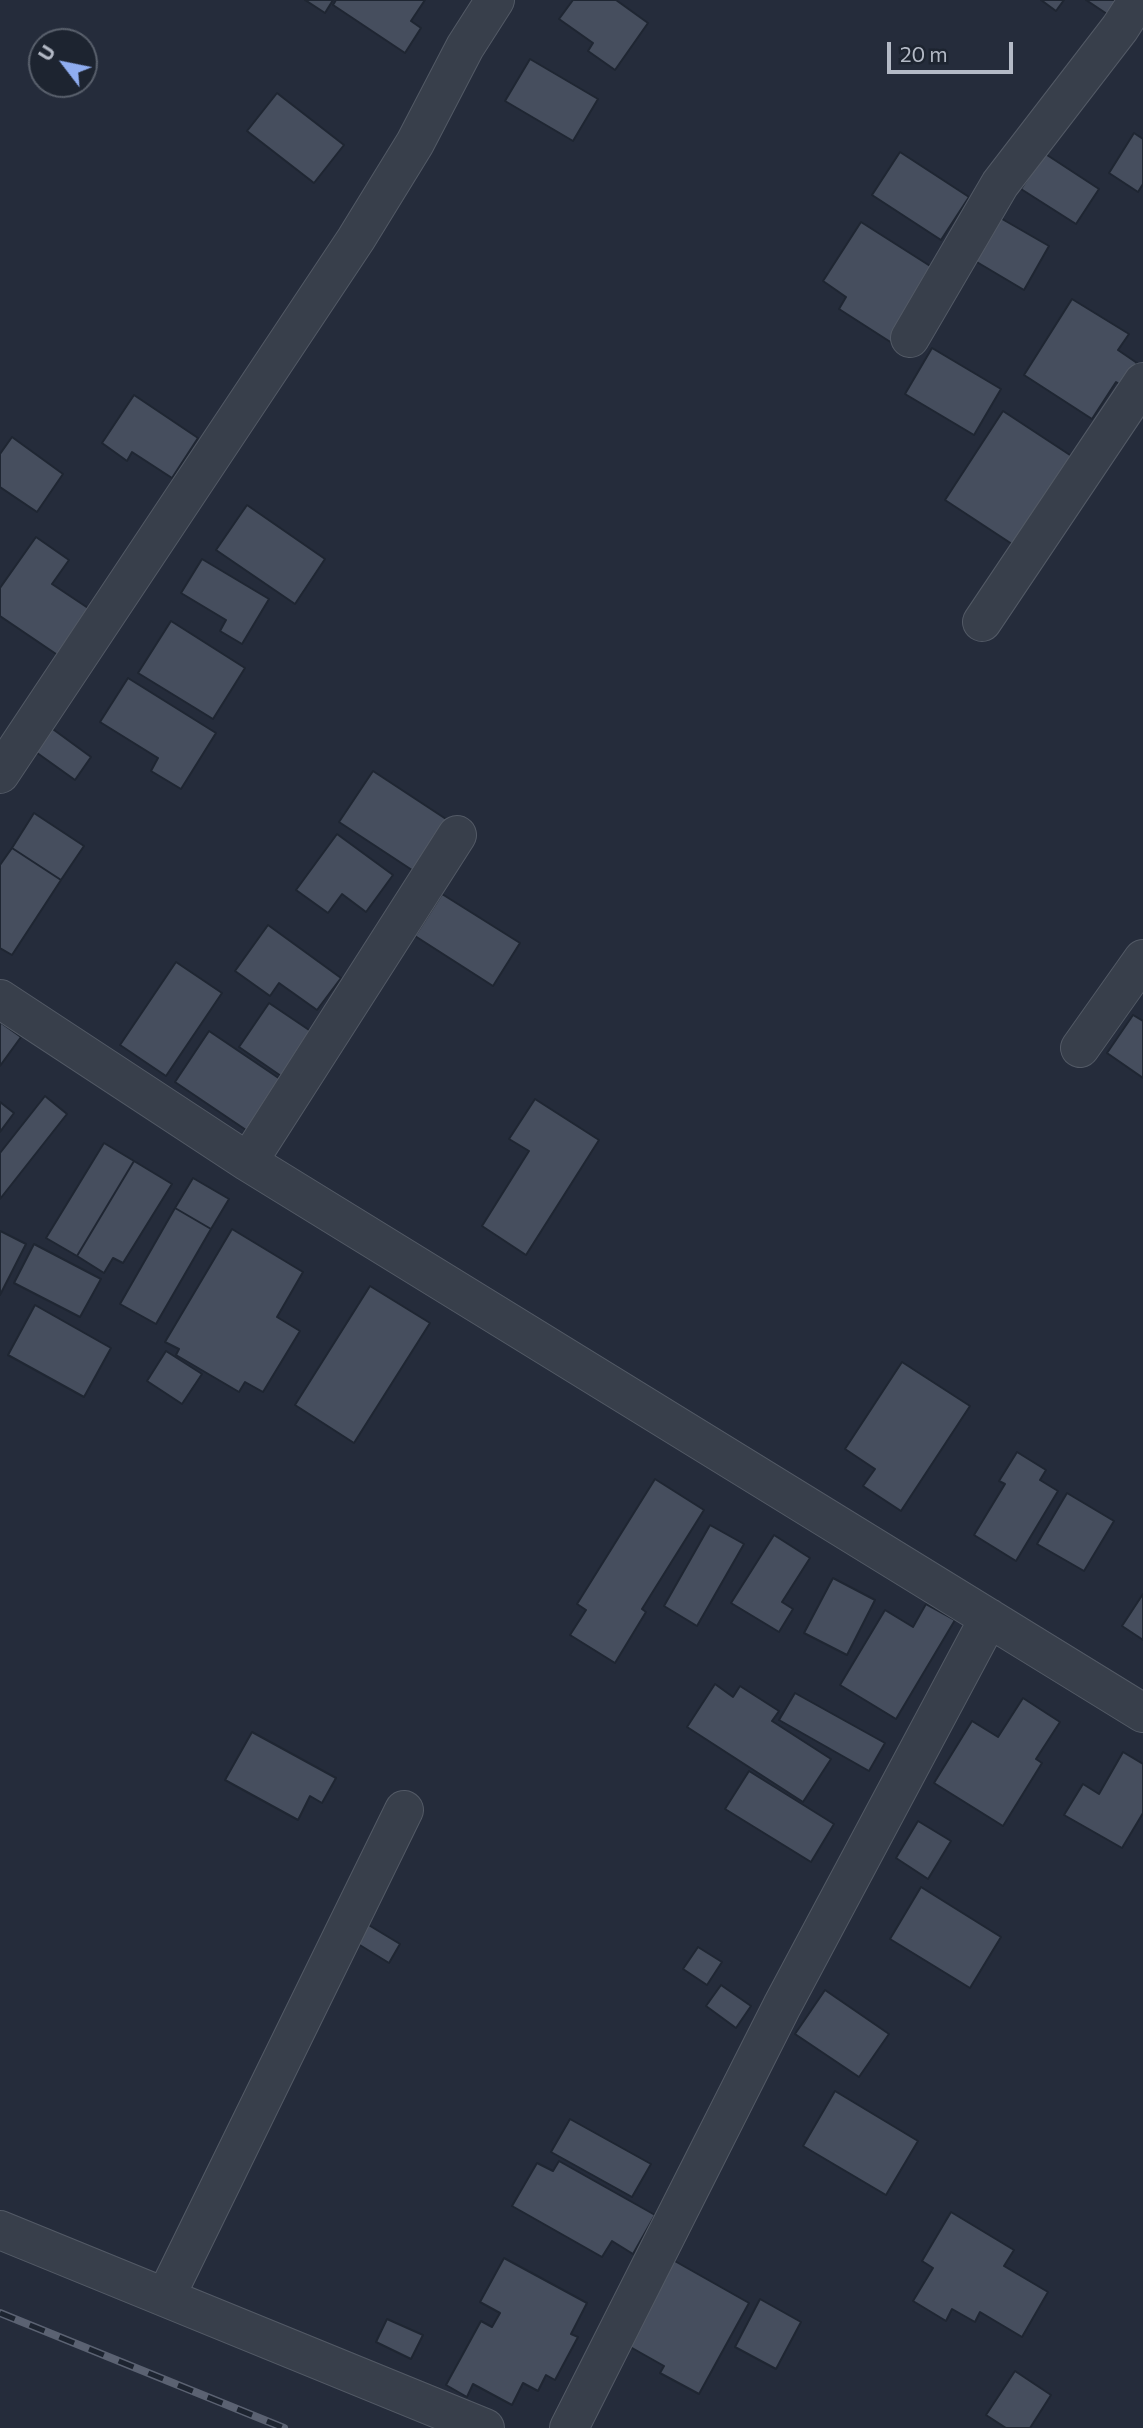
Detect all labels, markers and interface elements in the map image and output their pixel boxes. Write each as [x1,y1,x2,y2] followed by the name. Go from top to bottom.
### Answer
[28,28,98,98] north arrow
[891,28,1017,72] scale bar
[33,41,60,65] text: U
[900,41,948,66] text: 20 m

